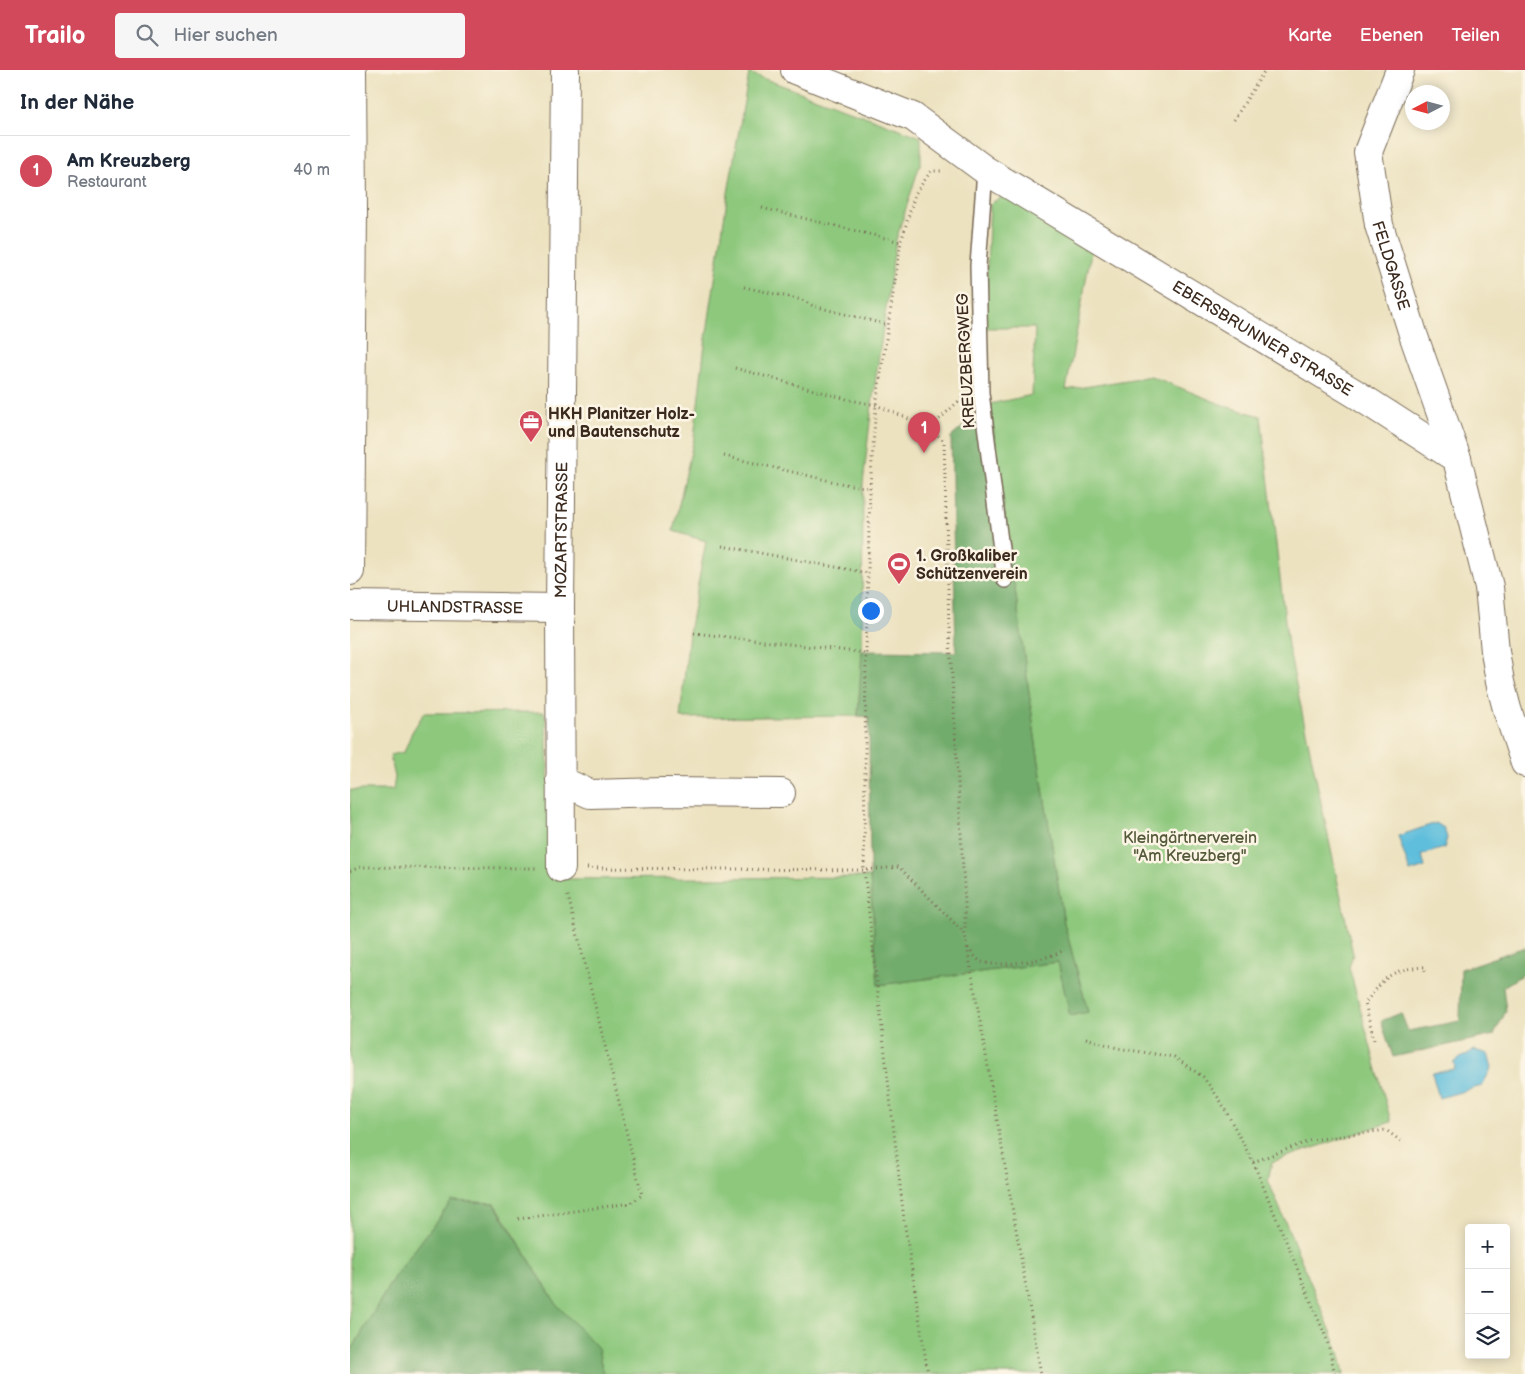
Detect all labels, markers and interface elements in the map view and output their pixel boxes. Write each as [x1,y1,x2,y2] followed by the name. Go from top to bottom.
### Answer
[115,13,465,58] search box
[25,21,85,50] text: Trailo
[133,21,161,49] icon: search
[173,24,278,47] text: Hier suchen
[1288,25,1332,46] text: Karte
[1360,25,1423,46] text: Ebenen
[1451,25,1500,46] text: Teilen
[1405,85,1450,130] north arrow
[20,90,134,115] text: In der Nähe
[67,150,191,173] text: Am Kreuzberg
[33,161,39,180] text: 1
[293,161,330,180] text: 40 m
[67,173,147,192] text: Restaurant
[1367,219,1413,313] street label: FELDGASSE
[1168,277,1356,401] street label: EBERSBRUNNER STRASSE
[953,293,980,429] street label: KREUZBERGWEG
[548,405,695,442] place label: HKH Planitzer Holz- und Bautenschutz
[518,409,544,443] office icon: HKH Planitzer Holz- und Bautenschutz
[908,412,940,453] pin: 1
[552,462,572,598] street label: MOZARTSTRASSE
[916,547,1028,584] place label: 1. Großkaliber Schützenverein
[886,551,912,585] sports icon: 1. Großkaliber Schützenverein
[387,598,523,618] street label: UHLANDSTRASSE
[858,598,884,624] your location
[1123,829,1257,866] park label: Kleingärtnerverein "Am Kreuzberg"
[1465,1224,1510,1359] map controls
[1465,1224,1510,1269] button: +
[1465,1269,1510,1314] button: −
[1465,1314,1510,1359] button: layers

